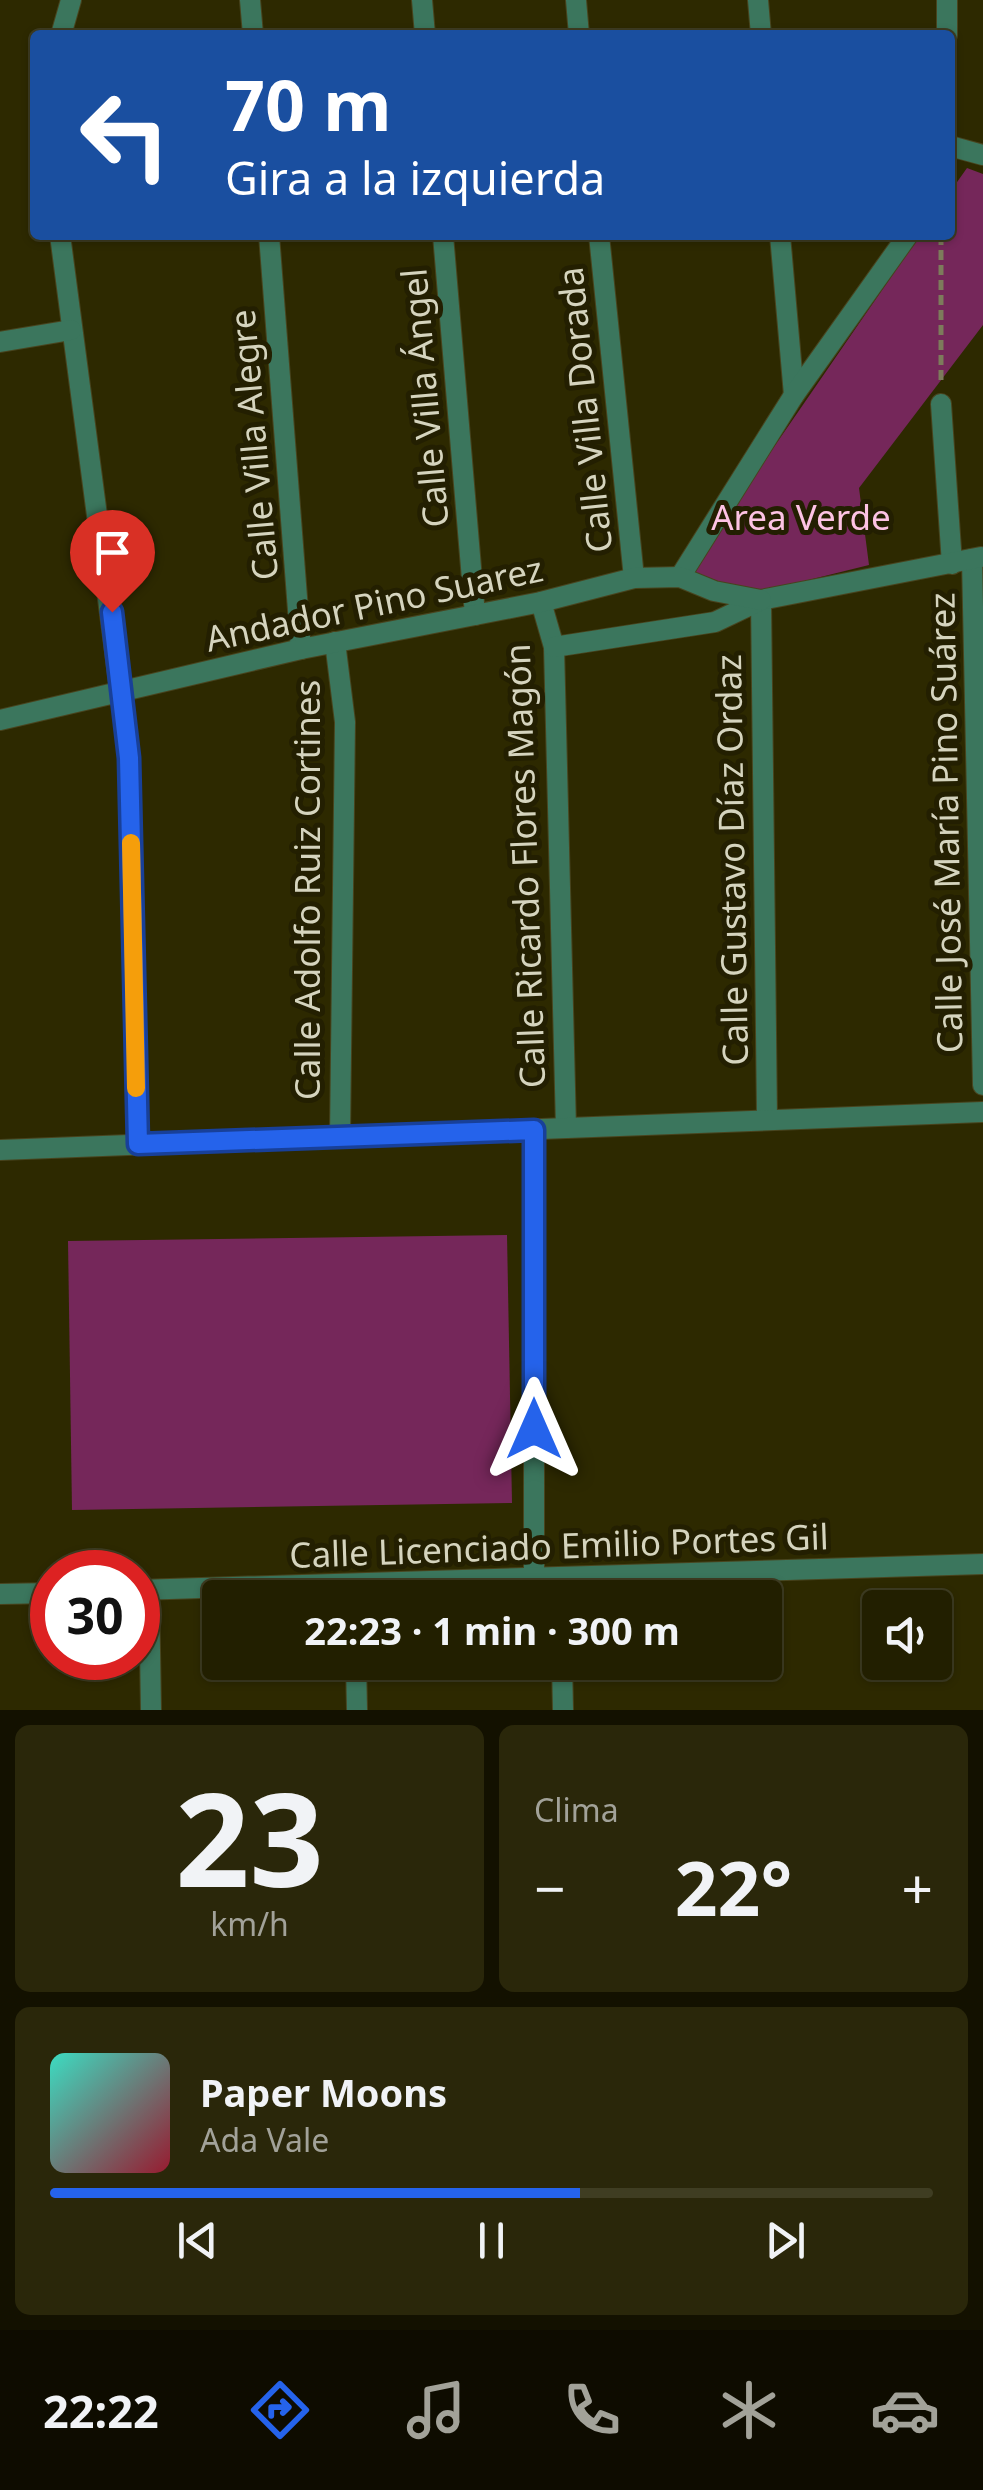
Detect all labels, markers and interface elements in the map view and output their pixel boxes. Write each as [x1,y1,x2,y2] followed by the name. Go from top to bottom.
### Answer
[225,56,392,152] text: 70 m
[60,70,190,200] icon: left
[225,147,605,208] text: Gira a la izquierda
[546,265,622,555] street label: Calle Villa Dorada
[389,267,459,529] street label: Calle Villa Ángel
[218,308,288,582] street label: Calle Villa Alegre
[711,493,891,540] park label: Area Verde
[70,510,155,613] pin
[85,525,140,580] icon: arrive
[201,544,547,662] street label: Andador Pino Suarez
[917,592,973,1054] street label: Calle José María Pino Suárez
[493,643,555,1089] street label: Calle Ricardo Flores Magón
[704,654,758,1066] street label: Calle Gustavo Díaz Ordaz
[283,680,330,1100] street label: Calle Adolfo Ruiz Cortines
[482,1377,586,1481] position arrow
[289,1512,829,1578] street label: Calle Licenciado Emilio Portes Gil
[30,1550,160,1680] speed limit sign: 30
[862,1590,952,1680] map controls
[862,1590,952,1680] button: sound
[304,1604,680,1656] text: 22:23 · 1 min · 300 m
[175,1748,324,1925] text: 23
[534,1788,619,1831] text: Clima
[675,1836,792,1938] text: 22°
[534,1850,565,1925] text: −
[902,1850,933,1925] text: +
[210,1902,289,1945] text: km/h
[200,2066,447,2118] text: Paper Moons
[200,2118,329,2161] text: Ada Vale
[170,2213,225,2268] icon: previous
[464,2213,519,2268] icon: pause
[758,2213,813,2268] icon: next
[245,2375,315,2445] icon: directions
[401,2375,471,2445] icon: music
[557,2375,627,2445] icon: phone
[714,2375,784,2445] icon: climate
[870,2375,940,2445] icon: car
[43,2380,159,2441] text: 22:22

